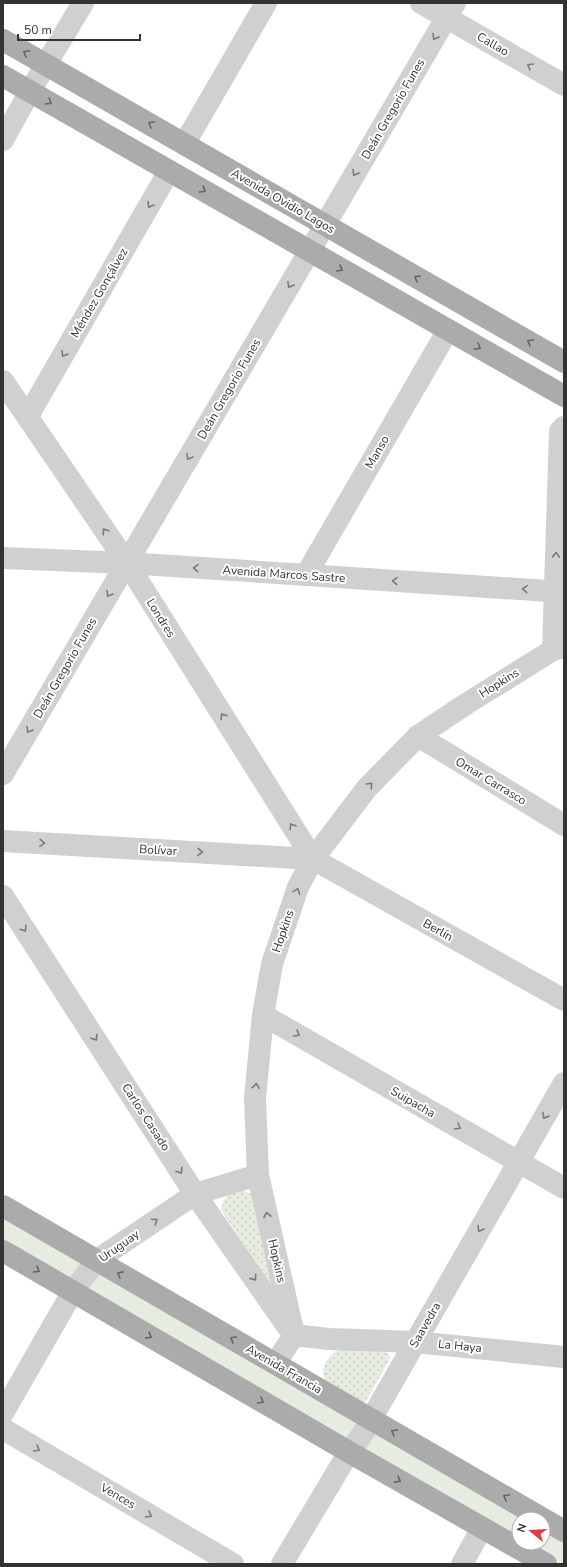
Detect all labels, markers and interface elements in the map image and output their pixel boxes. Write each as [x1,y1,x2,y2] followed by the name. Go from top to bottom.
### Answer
[18,16,140,42] scale bar
[24,22,52,38] text: 50 m
[474,28,512,60] street label: Callao
[432,33,439,40] one-way arrow
[23,50,30,57] one-way arrow
[358,56,428,162] street label: Deán Gregorio Funes
[527,63,534,70] one-way arrow
[45,98,52,105] one-way arrow
[148,121,155,128] one-way arrow
[228,165,338,237] street label: Avenida Ovidio Lagos
[353,169,360,176] one-way arrow
[199,186,206,193] one-way arrow
[147,201,154,208] one-way arrow
[67,245,131,341] street label: Méndez Gonçálvez
[336,264,344,271] one-way arrow
[414,275,421,283] one-way arrow
[287,281,294,288] one-way arrow
[194,336,264,442] street label: Deán Gregorio Funes
[527,340,534,347] one-way arrow
[474,342,481,349] one-way arrow
[61,350,68,357] one-way arrow
[361,432,393,472] street label: Manso
[186,453,193,460] one-way arrow
[103,528,110,535] one-way arrow
[552,552,560,558] one-way arrow
[222,562,346,586] street label: Avenida Marcos Sastre
[193,563,199,572] one-way arrow
[392,576,398,585] one-way arrow
[522,585,528,593] one-way arrow
[106,590,114,597] one-way arrow
[143,595,179,641] street label: Londres
[30,615,100,721] street label: Deán Gregorio Funes
[476,664,522,701] street label: Hopkins
[220,713,228,720] one-way arrow
[27,726,34,733] one-way arrow
[452,753,530,809] street label: Omar Carrasco
[366,782,373,790] one-way arrow
[289,823,297,830] one-way arrow
[39,839,45,847] one-way arrow
[139,841,178,859] street label: Bolívar
[197,848,203,857] one-way arrow
[292,888,301,895] one-way arrow
[268,907,298,954] street label: Hopkins
[420,915,456,945] street label: Berlín
[19,925,27,932] one-way arrow
[293,1030,300,1037] one-way arrow
[90,1034,97,1041] one-way arrow
[118,1080,174,1154] street label: Carlos Casado
[251,1083,260,1089] one-way arrow
[388,1083,438,1121] street label: Suipacha
[542,1112,549,1119] one-way arrow
[454,1123,461,1130] one-way arrow
[176,1167,183,1174] one-way arrow
[263,1212,271,1218] one-way arrow
[150,1219,157,1226] one-way arrow
[477,1225,484,1232] one-way arrow
[96,1226,143,1266] street label: Uruguay
[264,1238,290,1285] street label: Hopkins
[33,1266,40,1273] one-way arrow
[117,1271,124,1279] one-way arrow
[249,1274,256,1281] one-way arrow
[406,1299,444,1351] street label: Saavedra
[145,1331,152,1338] one-way arrow
[437,1336,483,1356] street label: La Haya
[229,1337,237,1344] one-way arrow
[243,1341,325,1397] street label: Avenida Francia
[257,1397,265,1404] one-way arrow
[390,1430,398,1437] one-way arrow
[33,1444,40,1451] one-way arrow
[394,1476,401,1483] one-way arrow
[97,1479,139,1513] street label: Vences
[503,1495,510,1502] one-way arrow
[145,1510,152,1517] one-way arrow
[511,1511,551,1551] north arrow
[514,1522,530,1534] text: N

